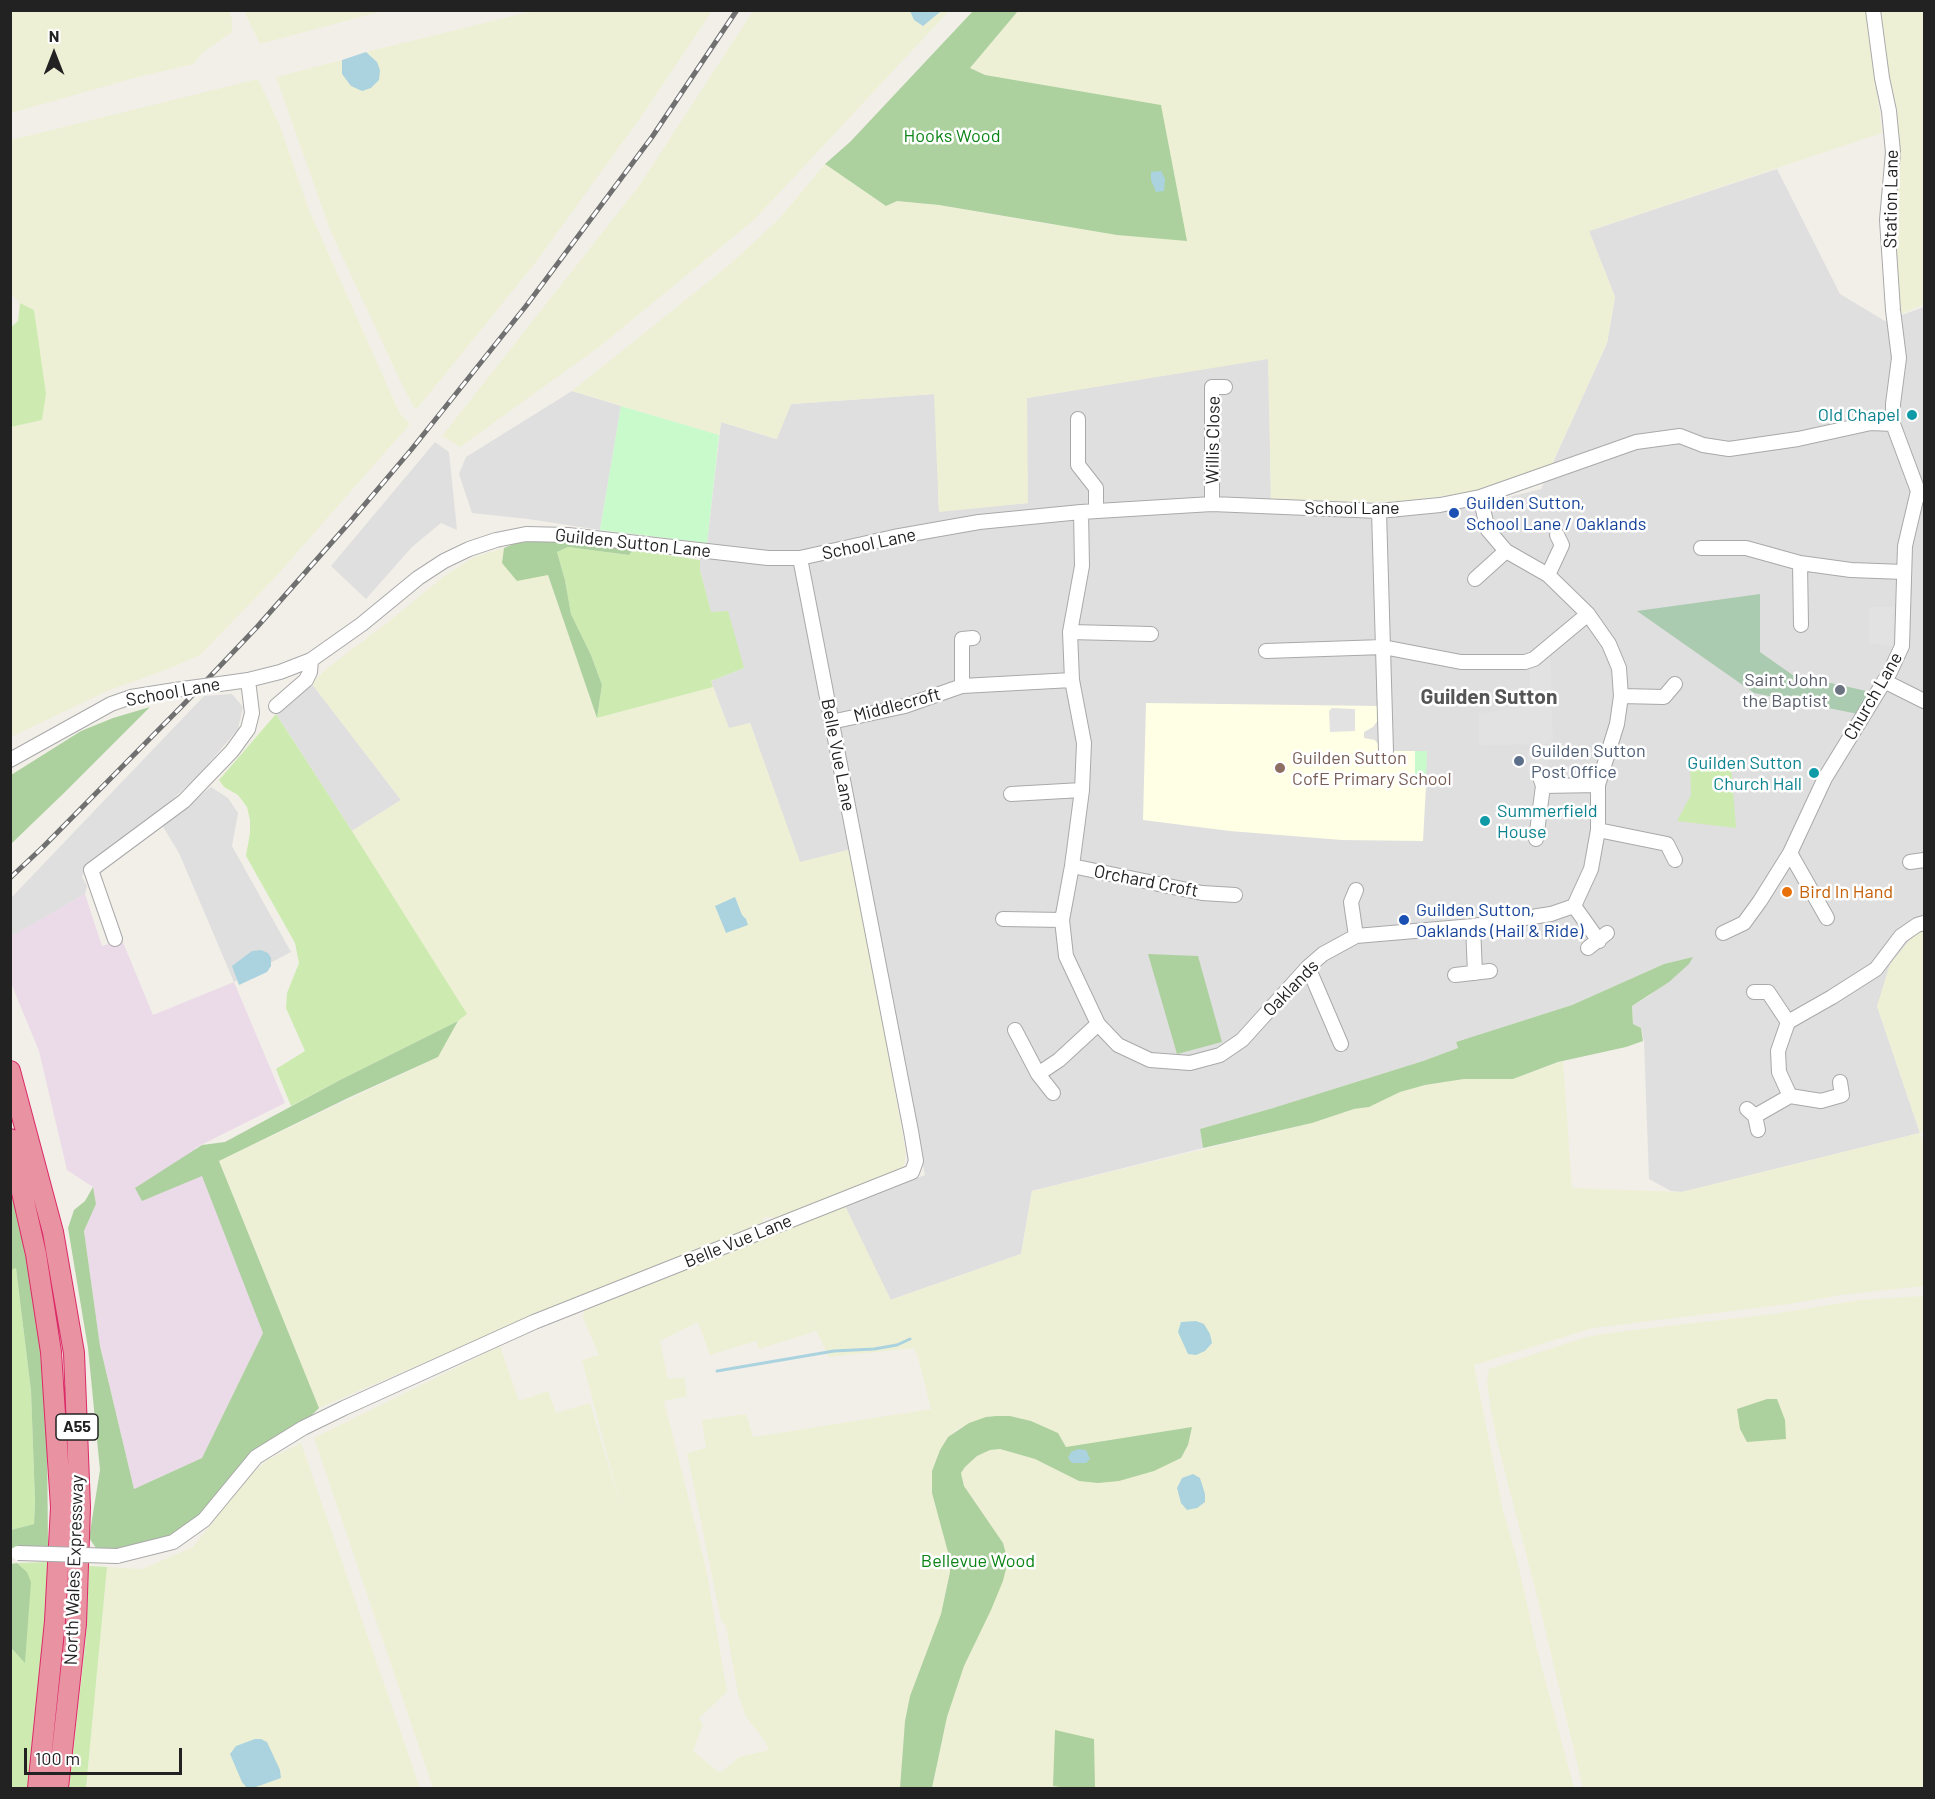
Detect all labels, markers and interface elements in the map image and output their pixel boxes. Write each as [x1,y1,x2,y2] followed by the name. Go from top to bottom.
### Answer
[24,24,84,84] north arrow
[49,26,59,45] text: N
[904,125,1000,147] park label: Hooks Wood
[1879,149,1903,249] street label: Station Lane
[1201,395,1225,485] street label: Willis Close
[1818,404,1900,426] place label: Old Chapel
[1905,408,1919,422] marker: Old Chapel
[1466,492,1646,534] place label: Guilden Sutton, School Lane / Oaklands
[1304,497,1400,519] street label: School Lane
[1447,506,1461,520] marker: Guilden Sutton, School Lane / Oaklands
[554,524,712,562] street label: Guilden Sutton Lane
[820,524,918,564] street label: School Lane
[1839,648,1907,744] street label: Church Lane
[1742,669,1828,712] place label: Saint John the Baptist
[124,673,222,711] street label: School Lane
[851,683,943,727] street label: Middlecroft
[1833,683,1847,697] marker: Saint John the Baptist
[1421,684,1557,710] district label: Guilden Sutton
[816,697,860,813] street label: Belle Vue Lane
[1531,740,1646,783] place label: Guilden Sutton Post Office
[1292,747,1452,789] place label: Guilden Sutton CofE Primary School
[1687,752,1802,795] place label: Guilden Sutton Church Hall
[1512,754,1526,768] marker: Guilden Sutton Post Office
[1273,761,1287,775] marker: Guilden Sutton CofE Primary School
[1807,766,1821,780] marker: Guilden Sutton Church Hall
[1497,800,1598,842] place label: Summerfield House
[1478,814,1492,828] marker: Summerfield House
[1092,860,1200,902] street label: Orchard Croft
[1799,881,1893,903] place label: Bird In Hand
[1780,885,1794,899] marker: Bird In Hand
[1416,899,1583,942] place label: Guilden Sutton, Oaklands (Hail & Ride)
[1397,913,1411,927] marker: Guilden Sutton, Oaklands (Hail & Ride)
[1259,955,1323,1021] street label: Oaklands
[681,1210,795,1272] street label: Belle Vue Lane
[56,1414,98,1440] road number: A55
[60,1474,88,1666] street label: North Wales Expressway
[921,1550,1035,1572] park label: Bellevue Wood
[27,1736,184,1774] scale bar
[35,1747,80,1769] text: 100 m

